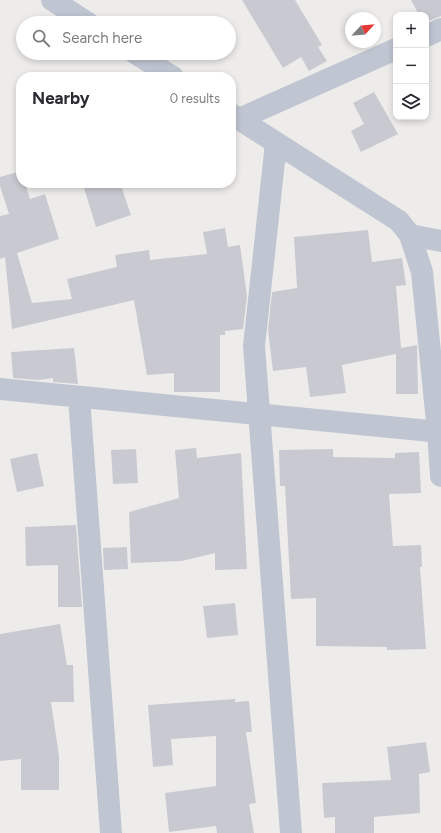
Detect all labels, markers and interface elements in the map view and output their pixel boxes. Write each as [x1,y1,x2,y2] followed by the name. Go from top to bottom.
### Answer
[345,12,381,48] north arrow
[393,12,429,120] map controls
[393,12,429,48] button: +
[16,16,236,60] search box
[30,27,52,49] icon: search
[62,29,142,47] text: Search here
[393,48,429,84] button: −
[393,84,429,120] button: layers
[32,88,90,108] text: Nearby
[170,91,220,106] text: 0 results

